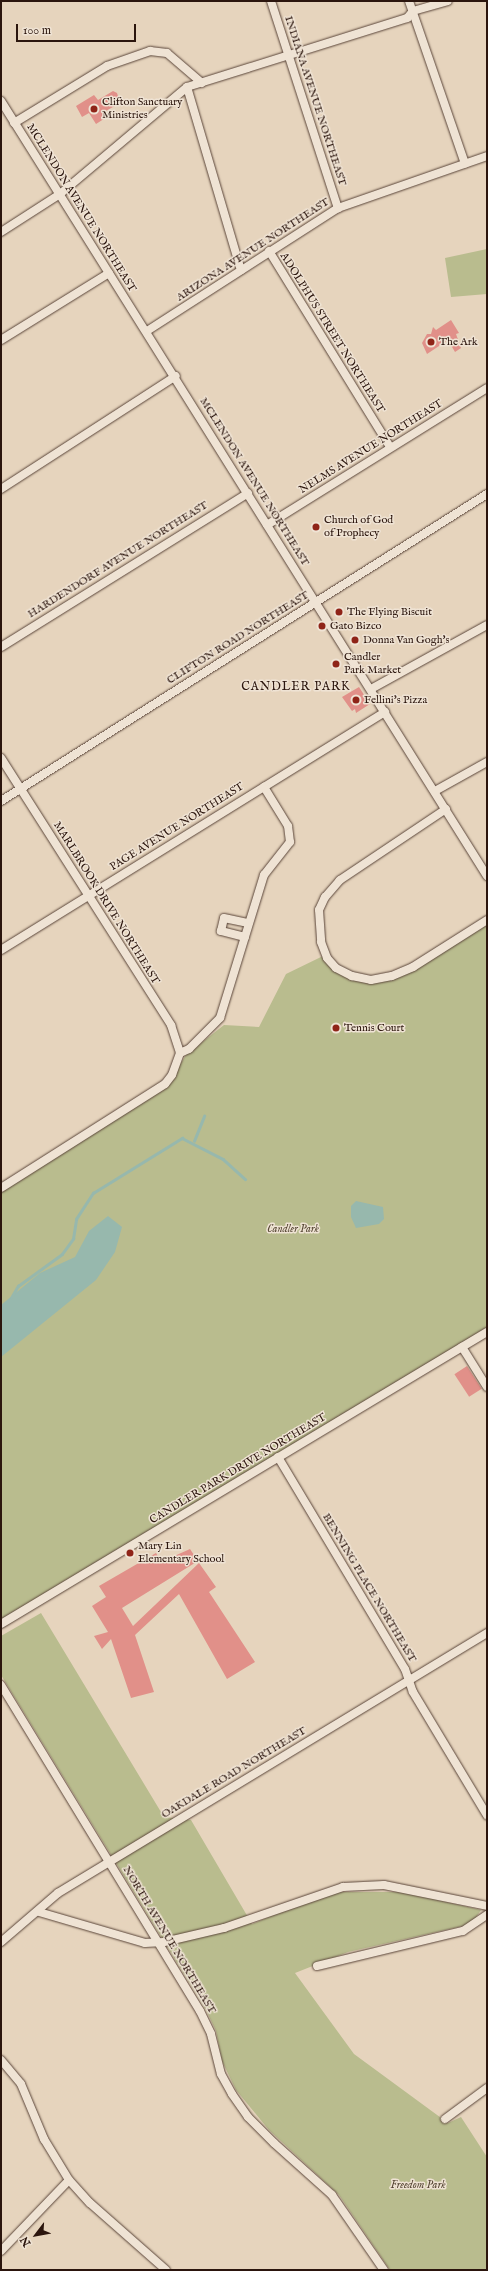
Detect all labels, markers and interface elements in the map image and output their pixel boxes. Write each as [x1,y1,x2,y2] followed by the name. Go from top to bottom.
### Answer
[281,15,349,187] street label: INDIANA AVENUE NORTHEAST
[18,16,138,42] scale bar
[23,23,51,38] text: 100 m
[102,96,182,122] place label: Clifton Sanctuary Ministries
[89,104,99,114] marker: Clifton Sanctuary Ministries
[23,121,139,295] street label: MCLENDON AVENUE NORTHEAST
[174,196,332,304] street label: ARIZONA AVENUE NORTHEAST
[277,250,387,416] street label: ADOLPHUS STREET NORTHEAST
[439,335,478,349] place label: The Ark
[426,337,436,347] marker: The Ark
[196,395,312,569] street label: MCLENDON AVENUE NORTHEAST
[297,397,445,497] street label: NELMS AVENUE NORTHEAST
[26,499,210,621] street label: HARDENDORF AVENUE NORTHEAST
[324,514,393,540] place label: Church of God of Prophecy
[311,522,321,532] marker: Church of God of Prophecy
[165,589,311,687] street label: CLIFTON ROAD NORTHEAST
[347,605,432,619] place label: The Flying Biscuit
[334,607,344,617] marker: The Flying Biscuit
[330,619,382,633] place label: Gato Bizco
[317,621,327,631] marker: Gato Bizco
[363,633,449,647] place label: Donna Van Gogh's
[350,635,360,645] marker: Donna Van Gogh's
[344,651,401,677] place label: Candler Park Market
[331,659,341,669] marker: Candler Park Market
[241,680,351,694] district label: CANDLER PARK
[364,693,427,707] place label: Fellini's Pizza
[351,695,361,705] marker: Fellini's Pizza
[108,780,246,874] street label: PAGE AVENUE NORTHEAST
[50,819,162,987] street label: MARLBROOK DRIVE NORTHEAST
[344,1021,404,1035] place label: Tennis Court
[331,1023,341,1033] marker: Tennis Court
[267,1222,319,1236] park label: Candler Park
[147,1411,329,1527] street label: CANDLER PARK DRIVE NORTHEAST
[319,1511,419,1665] street label: BENNING PLACE NORTHEAST
[138,1540,224,1566] place label: Mary Lin Elementary School
[125,1548,135,1558] marker: Mary Lin Elementary School
[159,1724,309,1822] street label: OAKDALE ROAD NORTHEAST
[120,1864,218,2016] street label: NORTH AVENUE NORTHEAST
[390,2178,446,2192] park label: Freedom Park
[16,2215,56,2255] north arrow
[17,2234,34,2249] text: N

